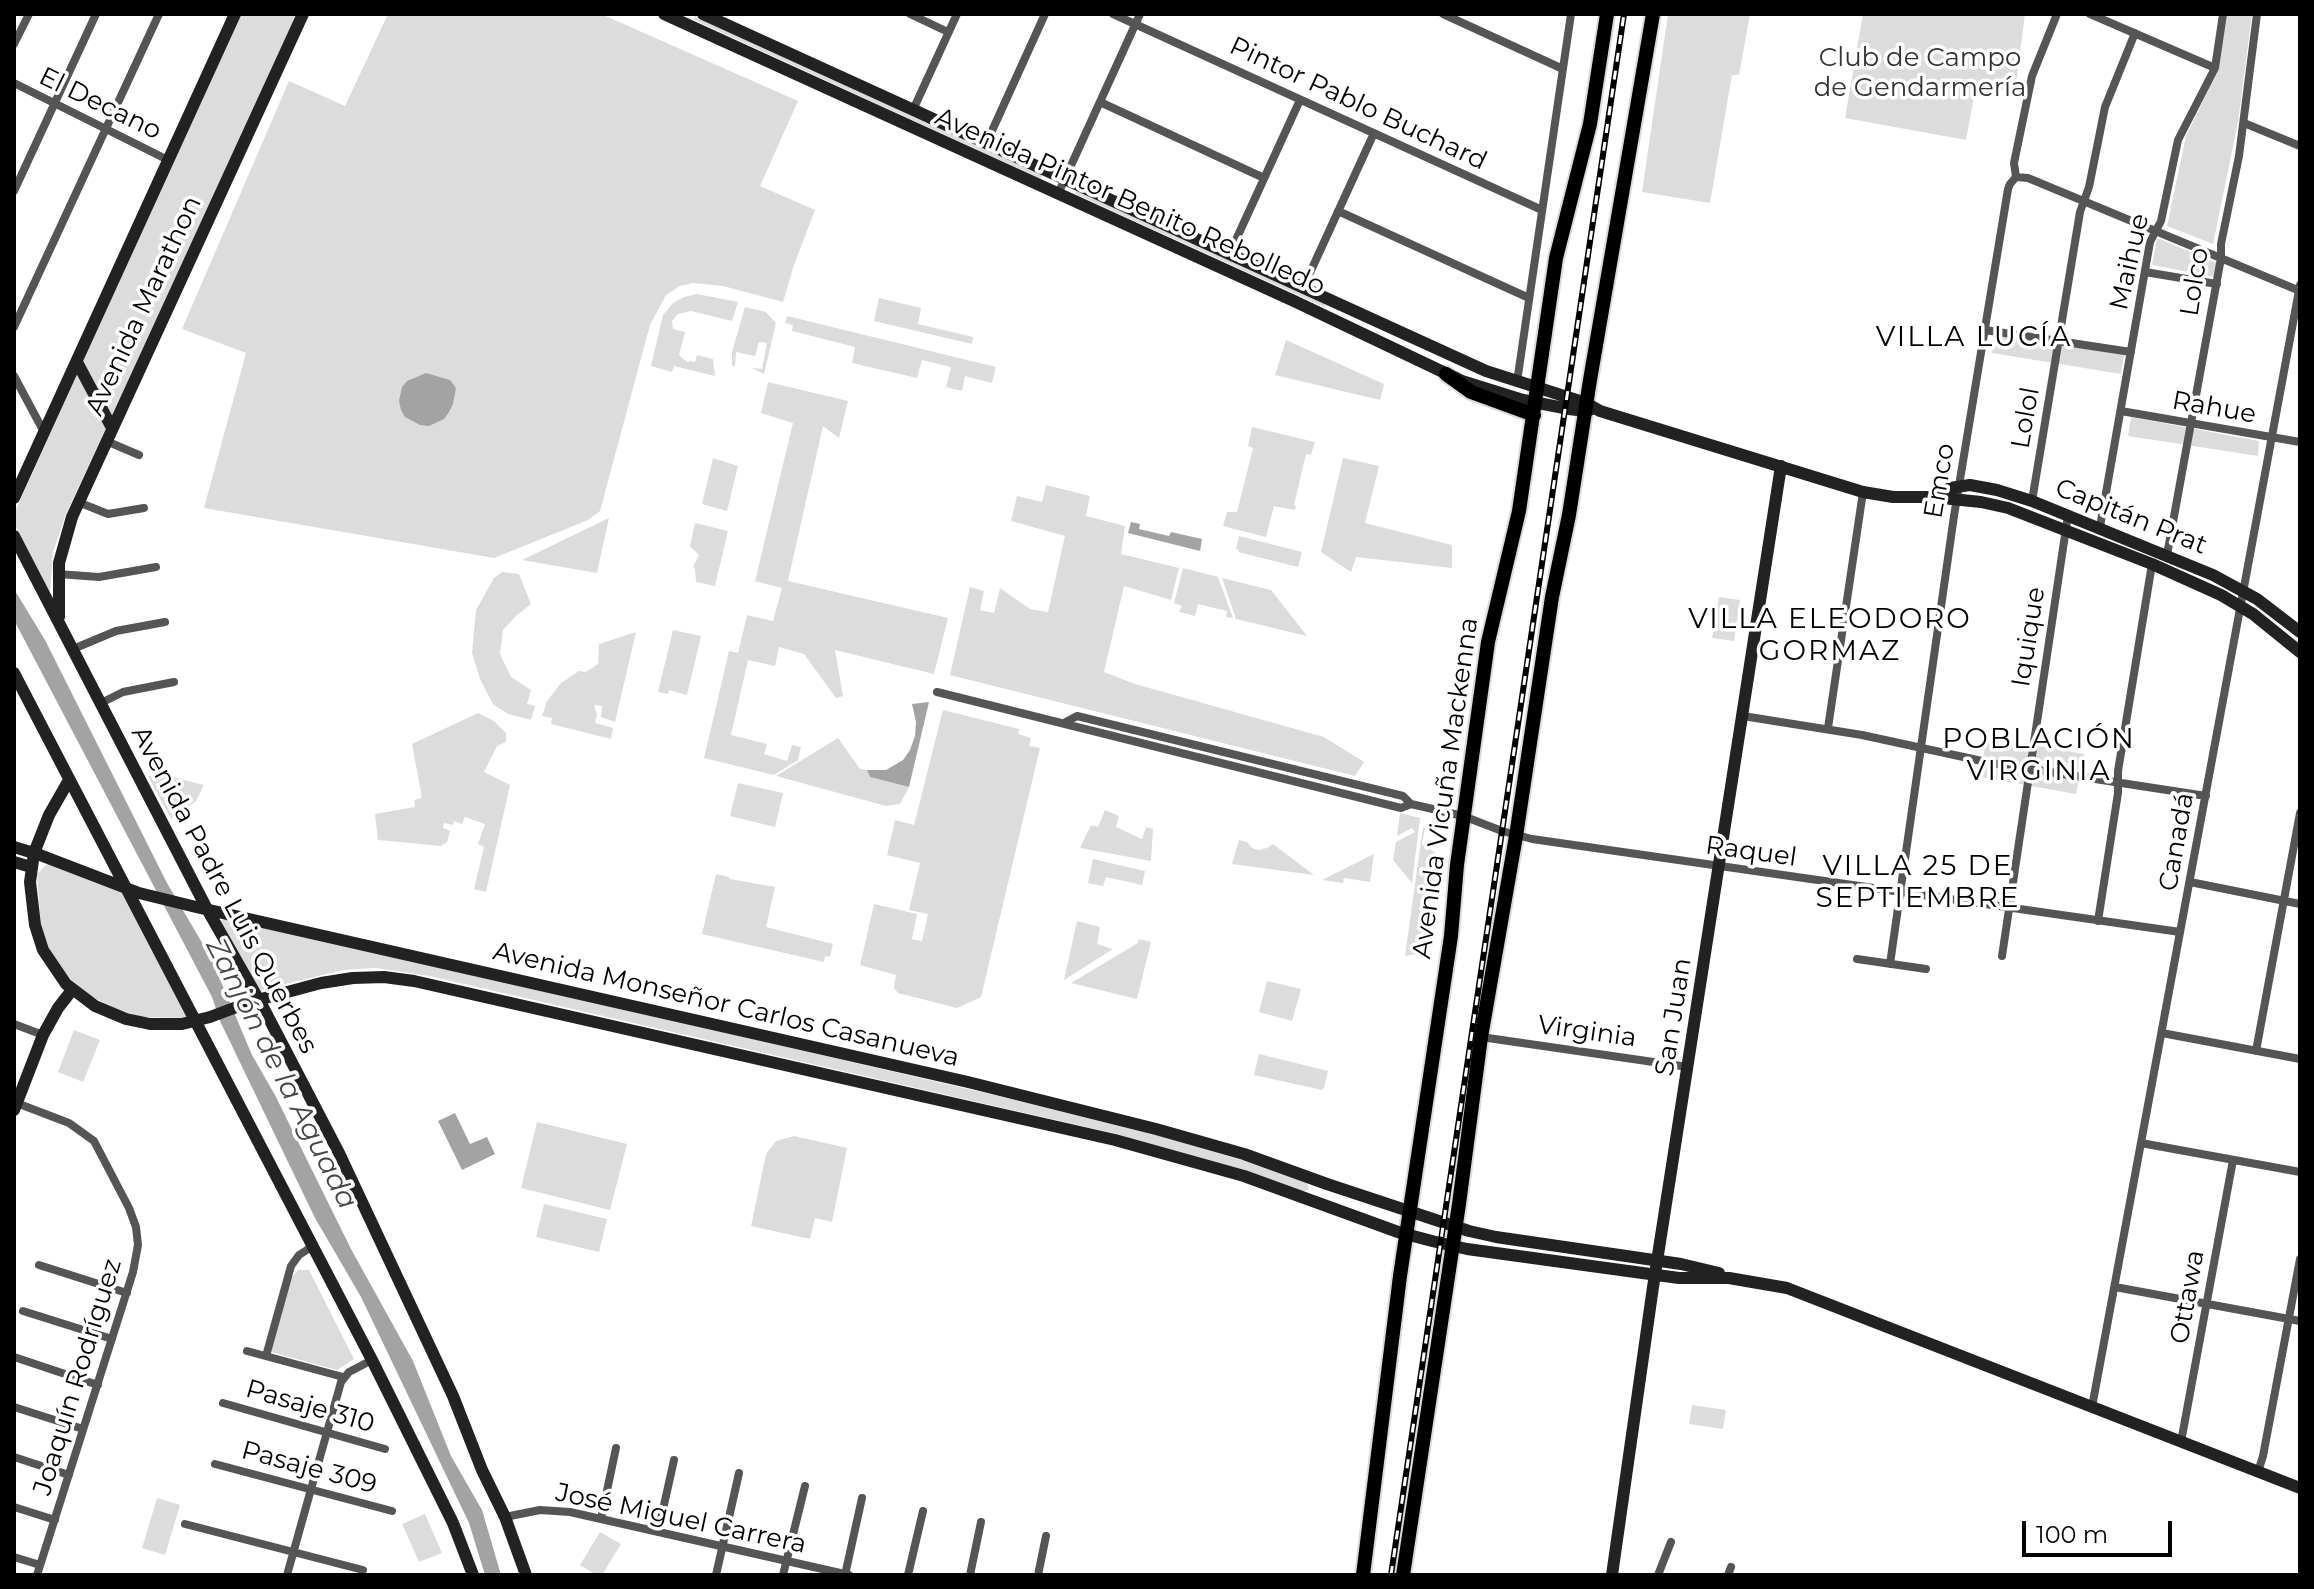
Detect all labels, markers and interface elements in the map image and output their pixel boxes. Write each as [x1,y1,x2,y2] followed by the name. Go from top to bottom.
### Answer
[1224,31,1492,177] street label: Pintor Pablo Buchard
[1814,42,2026,104] park label: Club de Campo de Gendarmería
[34,61,166,147] street label: El Decano
[930,102,1330,302] street label: Avenida Pintor Benito Rebolledo
[79,191,209,421] street label: Avenida Marathon
[2104,211,2156,313] street label: Maihue
[2174,245,2216,319] street label: Lolco
[1876,321,2072,355] district label: VILLA LUCÍA
[2005,385,2047,451] street label: Lolol
[2170,385,2258,431] street label: Rahue
[1918,441,1962,521] street label: Emco
[2050,472,2212,562] street label: Capitán Prat
[2006,585,2052,689] street label: Iquique
[1688,603,1972,669] district label: VILLA ELEODORO GORMAZ
[1407,615,1485,961] street label: Avenida Vicuña Mackenna
[124,721,324,1059] street label: Avenida Padre Luis Querbes
[1942,723,2136,789] district label: POBLACIÓN VIRGINIA
[2153,790,2201,894] street label: Canadá
[1703,830,1799,874] street label: Raquel
[1815,850,2021,916] district label: VILLA 25 DE SEPTIEMBRE
[198,933,364,1215] water label: Zanjón de la Aguada
[490,936,962,1074] street label: Avenida Monseñor Carlos Casanueva
[1649,956,1699,1078] street label: San Juan
[1536,1010,1638,1054] street label: Virginia
[2164,1248,2212,1346] street label: Ottawa
[27,1255,129,1499] street label: Joaquín Rodríguez
[242,1374,378,1440] street label: Pasaje 310
[238,1435,380,1501] street label: Pasaje 309
[553,1477,809,1561] street label: José Miguel Carrera
[2026,1505,2176,1555] scale bar
[2036,1520,2108,1549] text: 100 m

